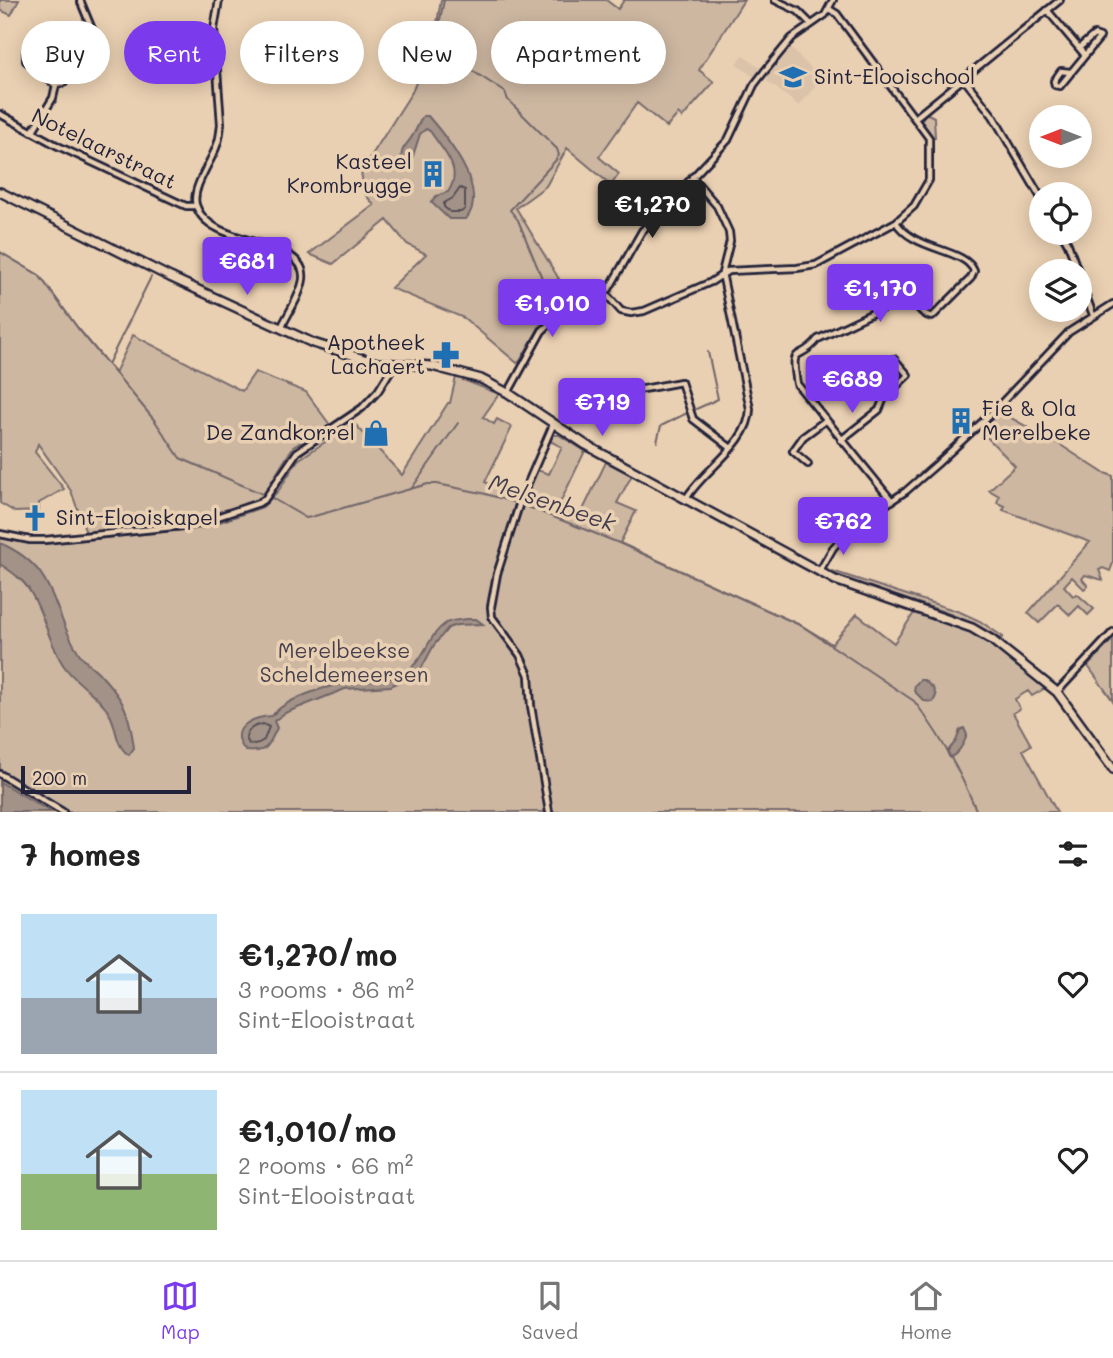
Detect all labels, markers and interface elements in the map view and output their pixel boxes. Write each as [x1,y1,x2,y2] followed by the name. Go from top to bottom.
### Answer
[21,21,110,84] chip: Buy
[124,21,226,84] chip: Rent
[240,21,364,84] chip: Filters
[378,21,477,84] chip: New
[491,21,666,84] chip: Apartment
[778,62,808,92] school or university icon: Sint-Elooischool
[814,62,975,89] place label: Sint-Elooischool
[28,101,181,194] street label: Notelaarstraat
[1029,105,1092,168] north arrow
[1029,105,1092,322] map controls
[287,147,412,198] place label: Kasteel Krombrugge
[418,159,448,189] building icon: Kasteel Krombrugge
[595,180,709,240] pin: €1,270
[1029,182,1092,245] button: locate
[614,188,690,218] text: €1,270
[206,238,288,297] pin: €681
[218,245,276,275] text: €681
[1029,259,1092,322] button: layers
[823,264,937,324] pin: €1,170
[843,272,917,302] text: €1,170
[495,280,609,339] pin: €1,010
[514,287,590,317] text: €1,010
[327,328,425,379] place label: Apotheek Lachaert
[431,340,461,370] pharmacy icon: Apotheek Lachaert
[811,356,893,415] pin: €689
[822,363,882,393] text: €689
[561,378,643,438] pin: €719
[574,386,630,416] text: €719
[982,394,1091,445] place label: Fie & Ola Merelbeke
[946,406,976,436] building icon: Fie & Ola Merelbeke
[206,418,355,445] place label: De Zandkorrel
[361,418,391,448] shop icon: De Zandkorrel
[485,466,620,538] water label: Melsenbeek
[802,498,884,557] pin: €762
[20,503,50,533] church icon: Sint-Elooiskapel
[56,503,218,530] place label: Sint-Elooiskapel
[814,505,872,535] text: €762
[260,636,428,687] park label: Merelbeekse Scheldemeersen
[21,763,191,795] scale bar
[32,765,87,790] text: 200 m
[21,834,141,874] text: 7 homes
[1054,835,1092,873] icon: filters
[238,934,397,974] text: €1,270/mo
[77,942,161,1026] icon: home
[1054,965,1092,1003] icon: heart
[238,974,414,1004] text: 3 rooms · 86 m²
[238,1004,415,1034] text: Sint-Elooistraat
[238,1110,396,1150] text: €1,010/mo
[77,1118,161,1202] icon: home
[1054,1141,1092,1179] icon: heart
[238,1150,413,1180] text: 2 rooms · 66 m²
[238,1180,415,1210] text: Sint-Elooistraat
[161,1277,200,1344] tab: Map
[522,1277,578,1344] tab: Saved
[900,1277,952,1344] tab: Home

